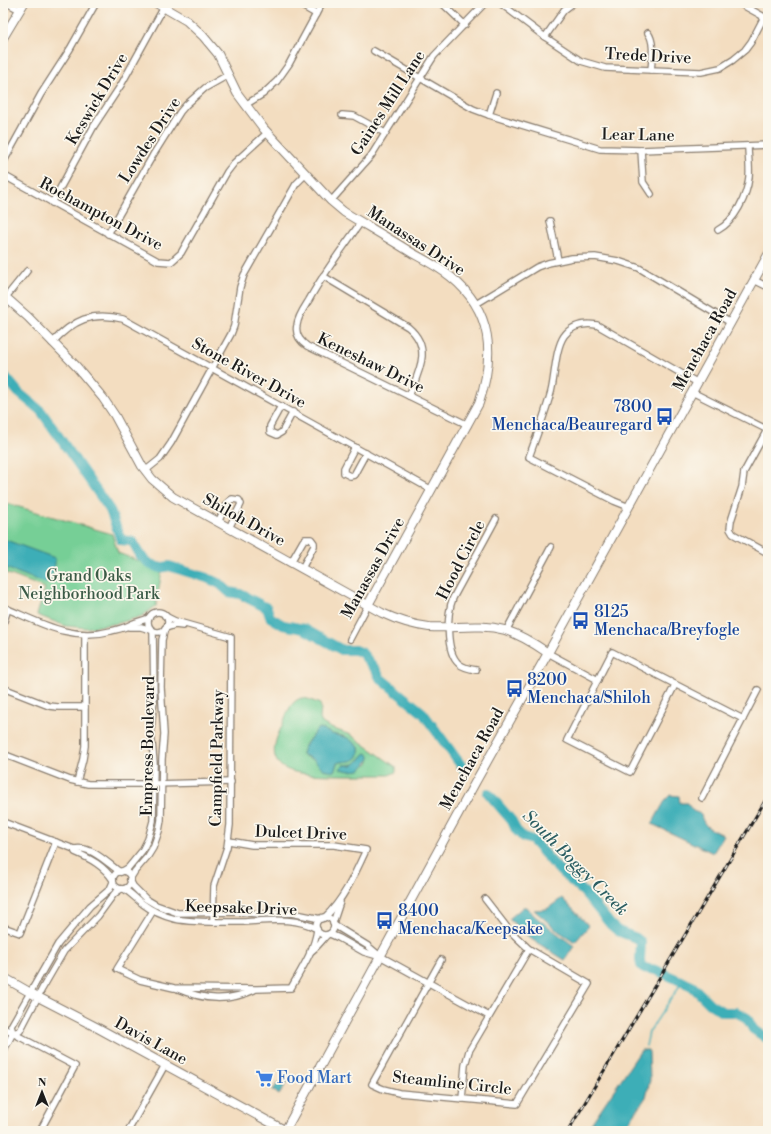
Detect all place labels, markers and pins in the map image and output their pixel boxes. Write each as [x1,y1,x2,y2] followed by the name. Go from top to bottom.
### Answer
[492,397,652,435] place label: 7800 Menchaca/Beauregard
[655,406,675,426] bus stop icon: 7800 Menchaca/Beauregard
[594,602,740,640] place label: 8125 Menchaca/Breyfogle
[571,611,591,631] bus stop icon: 8125 Menchaca/Breyfogle
[527,670,651,708] place label: 8200 Menchaca/Shiloh
[504,679,524,699] bus stop icon: 8200 Menchaca/Shiloh
[398,901,543,939] place label: 8400 Menchaca/Keepsake
[375,910,395,930] bus stop icon: 8400 Menchaca/Keepsake
[254,1068,274,1088] supermarket icon: Food Mart
[277,1068,352,1088] place label: Food Mart

